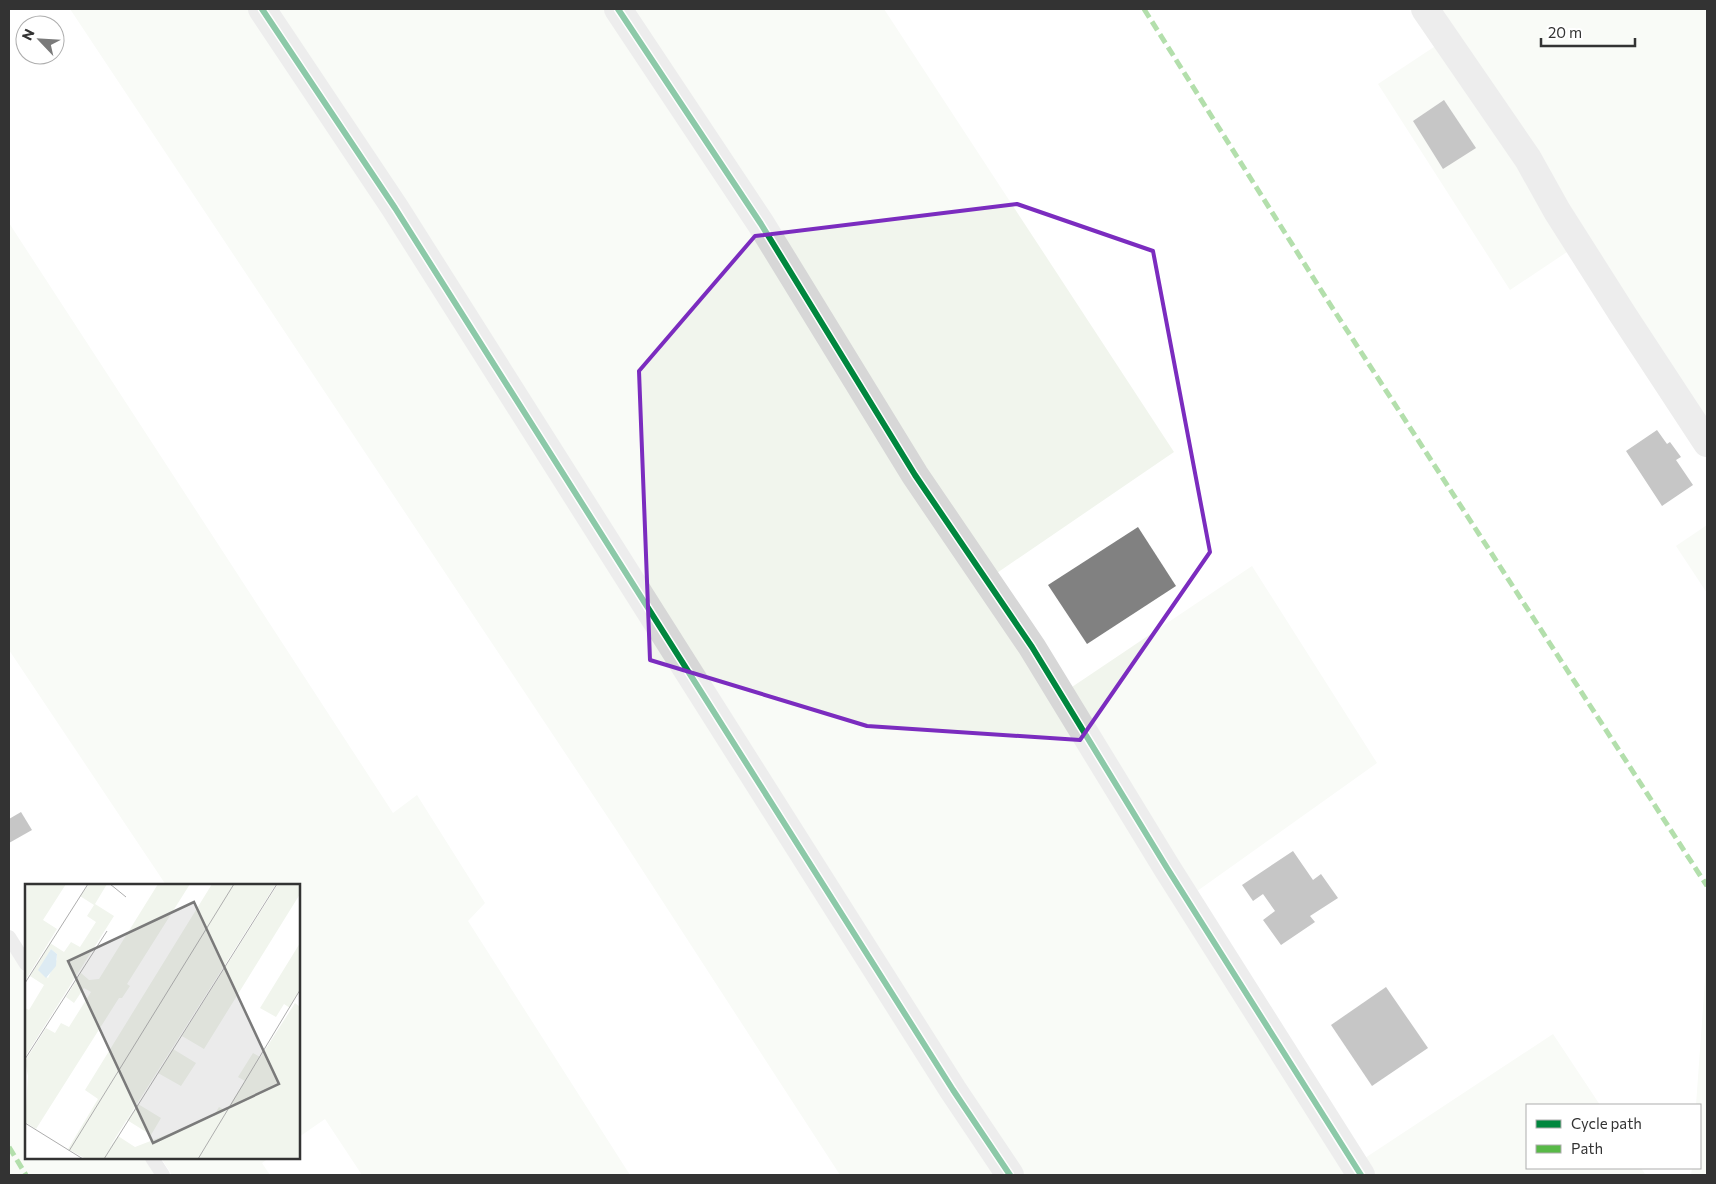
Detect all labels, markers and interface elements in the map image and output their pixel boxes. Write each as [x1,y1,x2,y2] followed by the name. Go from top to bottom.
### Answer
[15,15,65,65] north arrow
[1541,15,1635,47] scale bar
[1548,23,1582,41] text: 20 m
[18,26,38,43] text: N
[25,884,300,1159] inset map
[1526,1104,1701,1169] legend
[1571,1114,1642,1132] text: Cycle path
[1571,1139,1603,1157] text: Path

